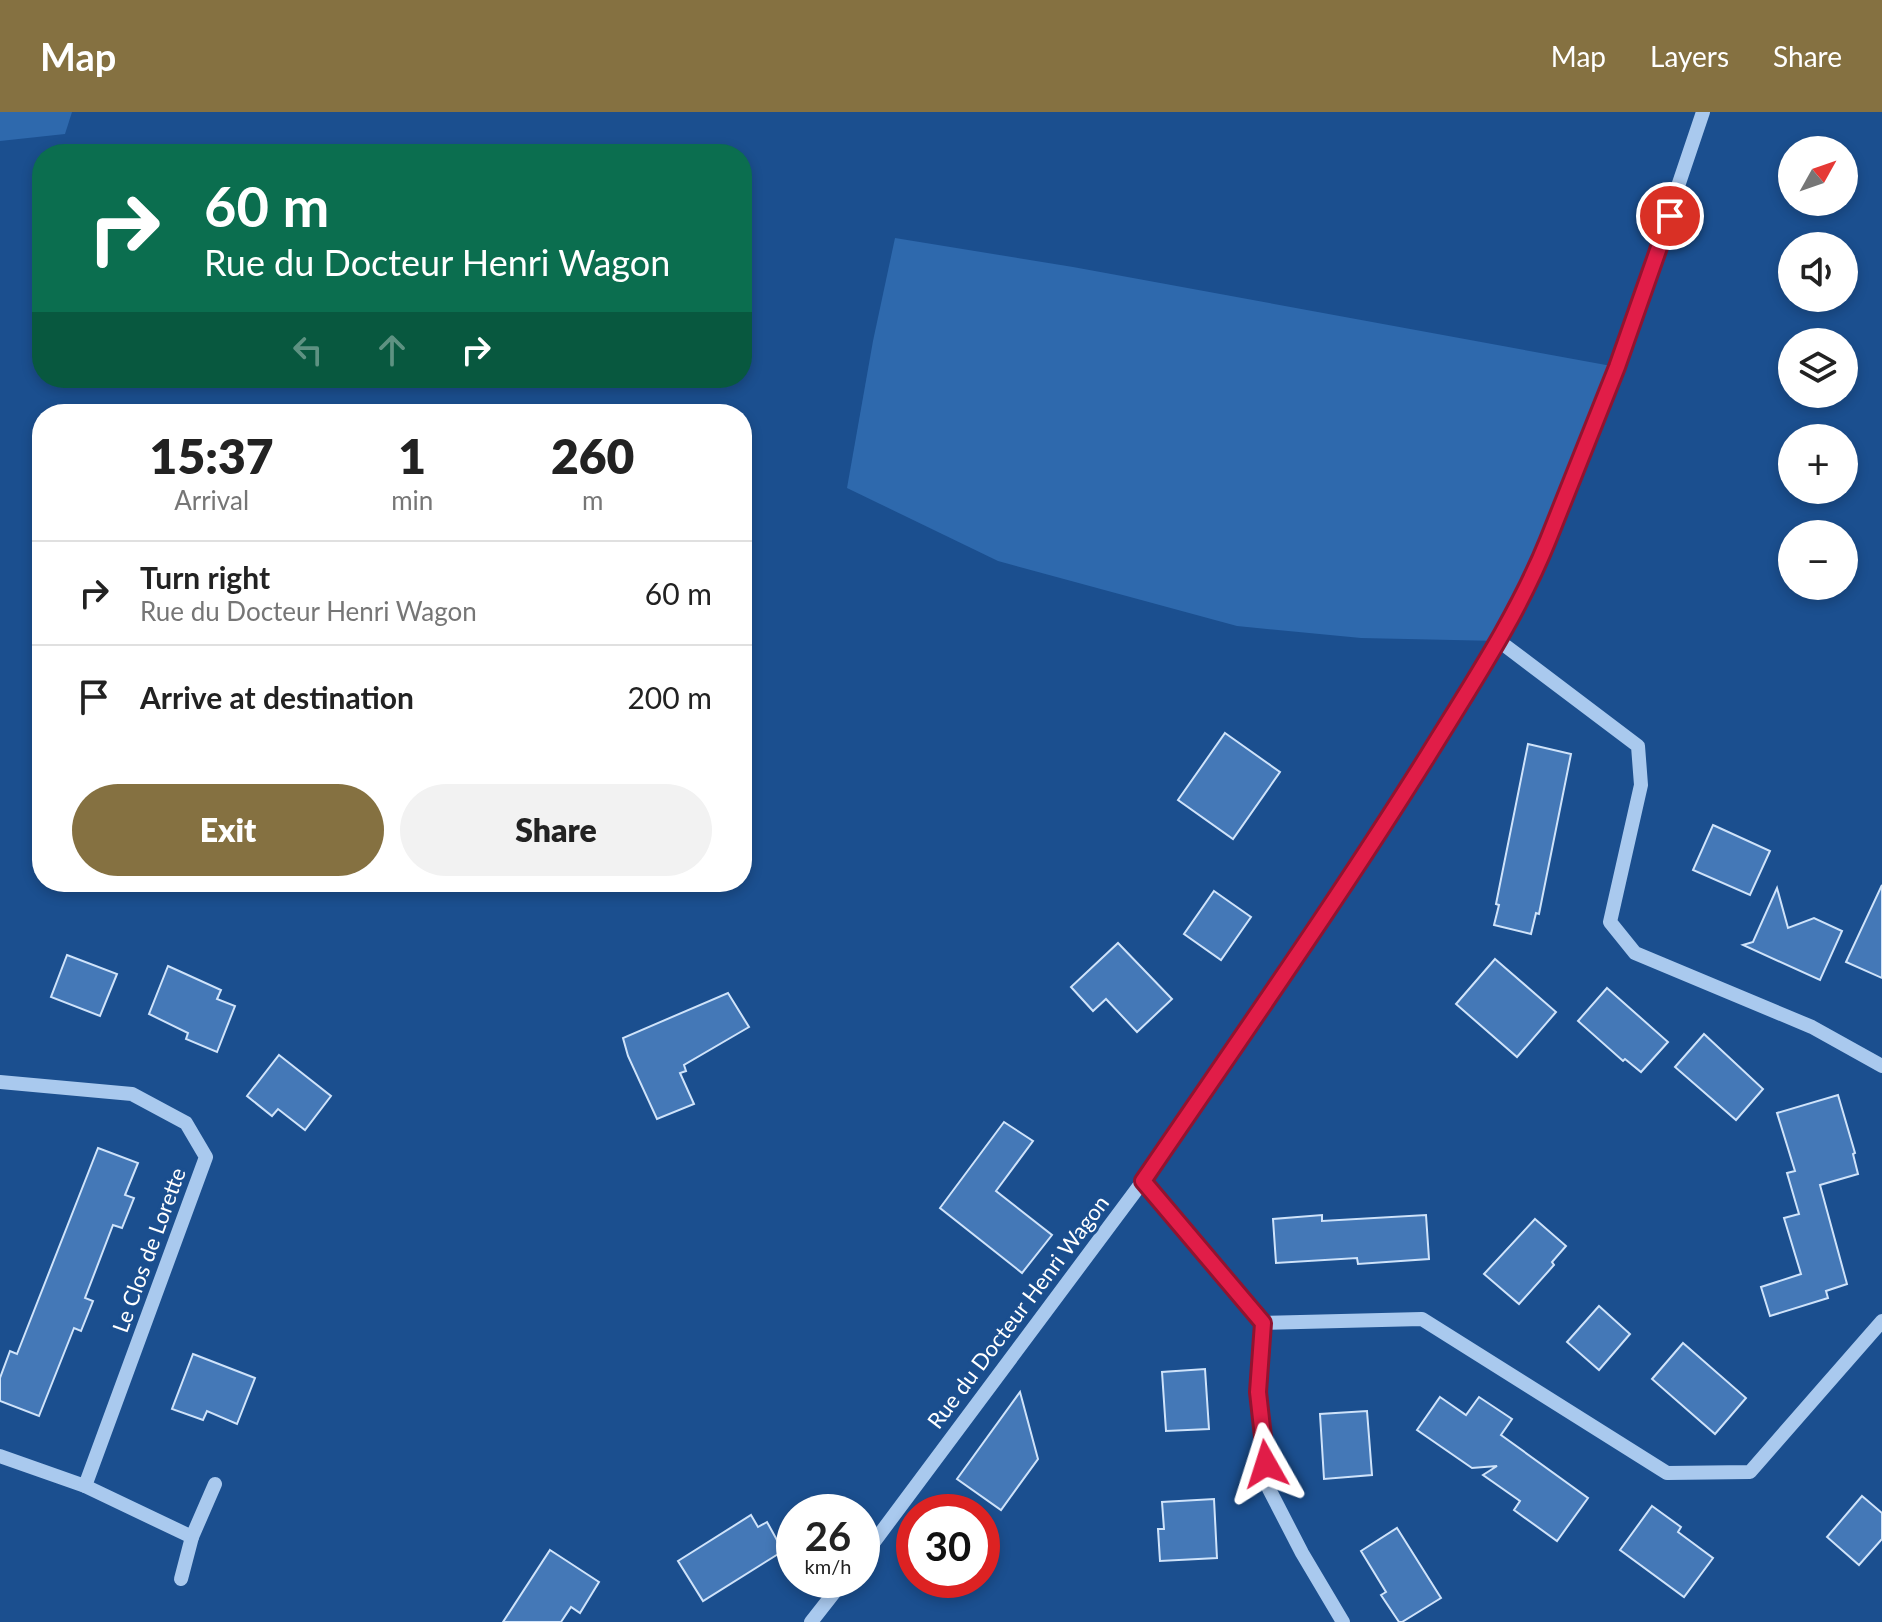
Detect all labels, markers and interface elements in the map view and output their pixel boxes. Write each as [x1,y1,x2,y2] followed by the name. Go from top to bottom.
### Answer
[40,33,116,79] text: Map
[1551,39,1606,73] text: Map
[1650,39,1729,73] text: Layers
[1773,39,1842,73] text: Share
[1778,136,1858,216] north arrow
[1778,136,1858,600] map controls
[204,172,329,239] text: 60 m
[72,176,176,280] icon: right
[1636,182,1704,250] pin
[1648,194,1692,238] icon: arrive
[1778,232,1858,312] button: sound
[204,240,670,284] text: Rue du Docteur Henri Wagon
[286,328,330,372] icon: left
[370,328,414,372] icon: ahead
[454,328,498,372] icon: right
[1778,328,1858,408] button: layers
[1778,424,1858,504] button: +
[150,427,274,484] text: 15:37
[398,427,426,484] text: 1
[551,427,634,484] text: 260
[174,484,249,516] text: Arrival
[391,484,433,516] text: min
[582,484,603,516] text: m
[1778,520,1858,600] button: −
[140,559,270,595] text: Turn right
[72,571,116,615] icon: right
[645,575,712,611] text: 60 m
[140,595,477,627] text: Rue du Docteur Henri Wagon
[72,675,116,719] icon: arrive
[140,679,414,715] text: Arrive at destination
[627,679,712,715] text: 200 m
[72,784,384,876] button: Exit
[400,784,712,876] button: Share
[106,1164,191,1336] street label: Le Clos de Lorette
[921,1190,1114,1434] street label: Rue du Docteur Henri Wagon
[1224,1422,1308,1506] position arrow
[896,1494,1000,1598] speed limit sign: 30
[805,1512,851,1560] text: 26
[805,1554,851,1578] text: km/h

